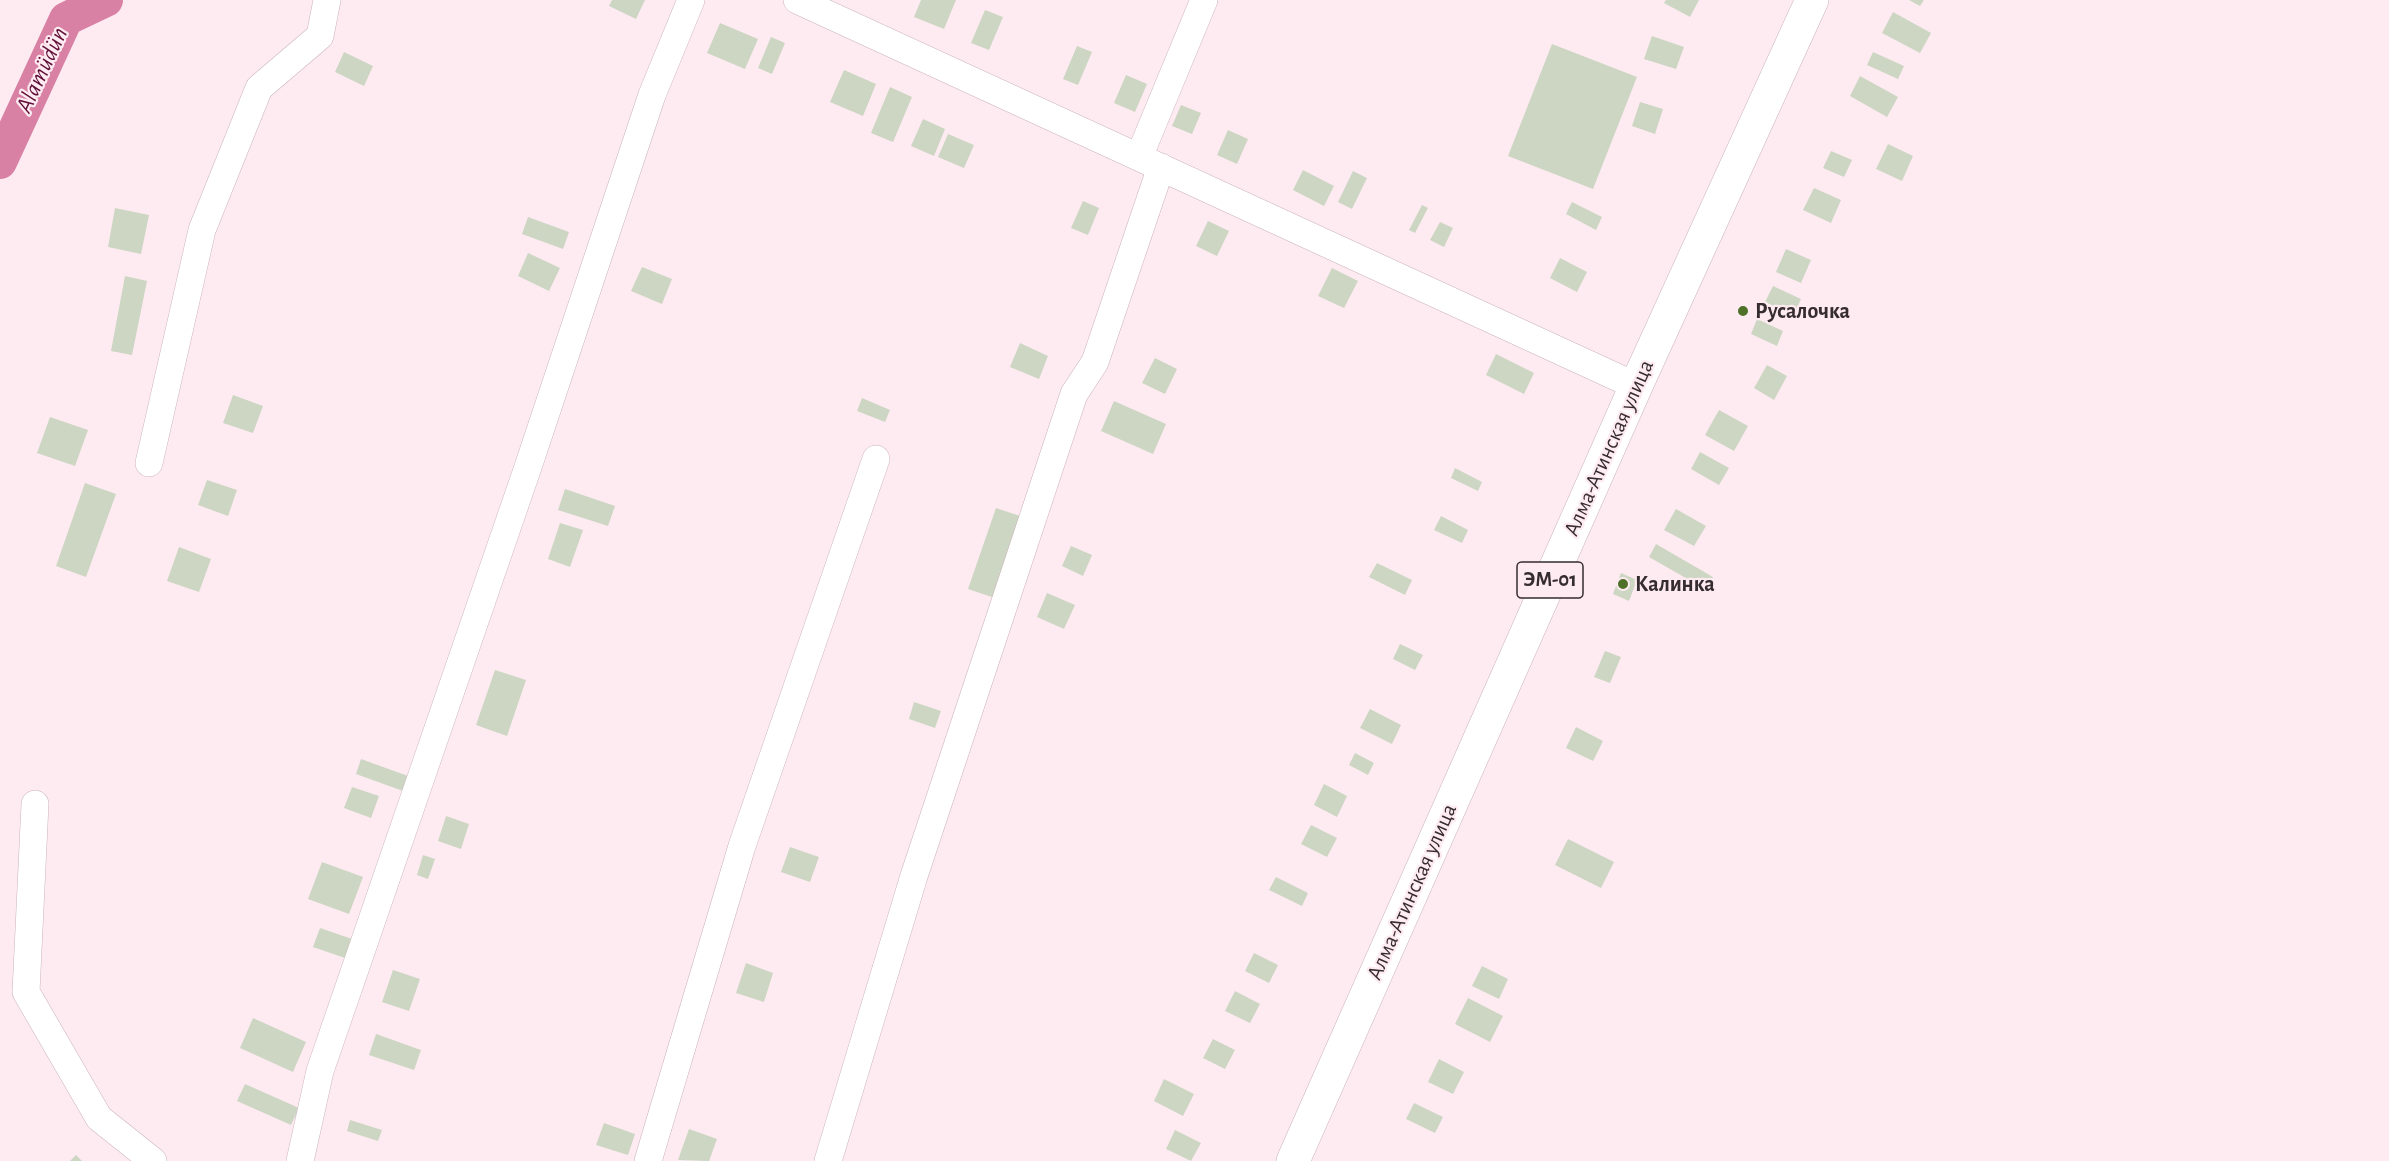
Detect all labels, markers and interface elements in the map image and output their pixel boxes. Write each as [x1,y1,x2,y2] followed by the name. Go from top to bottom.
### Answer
[10,23,74,117] water label: Alamüdün
[1755,298,1850,324] place label: Русалочка
[1736,304,1750,318] marker: Русалочка
[1558,356,1660,540] street label: Алма-Атинская улица
[1517,562,1583,598] road number: ЭМ-01
[1635,571,1715,597] place label: Калинка
[1616,577,1630,591] marker: Калинка
[1361,800,1463,984] street label: Алма-Атинская улица

